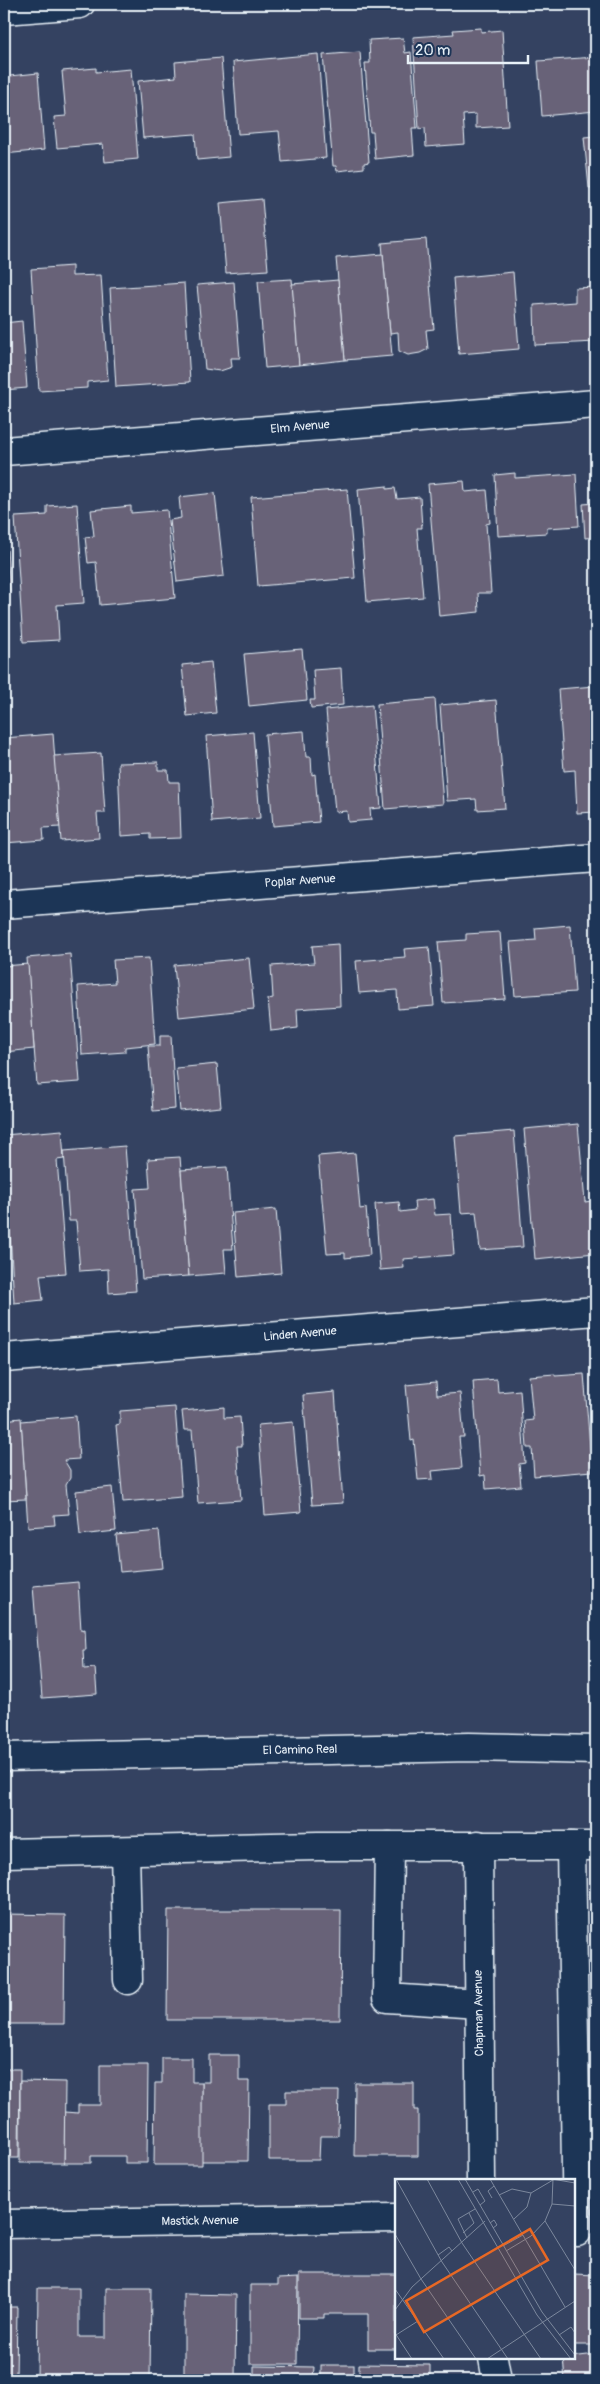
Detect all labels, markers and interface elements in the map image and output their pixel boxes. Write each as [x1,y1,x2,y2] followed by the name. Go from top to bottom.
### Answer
[408,32,528,64] scale bar
[415,41,450,60] text: 20 m
[270,417,330,437] street label: Elm Avenue
[264,871,336,891] street label: Poplar Avenue
[263,1323,337,1345] street label: Linden Avenue
[262,1742,338,1758] street label: El Camino Real
[471,1970,487,2056] street label: Chapman Avenue
[395,2179,575,2359] inset map
[161,2213,239,2229] street label: Mastick Avenue

